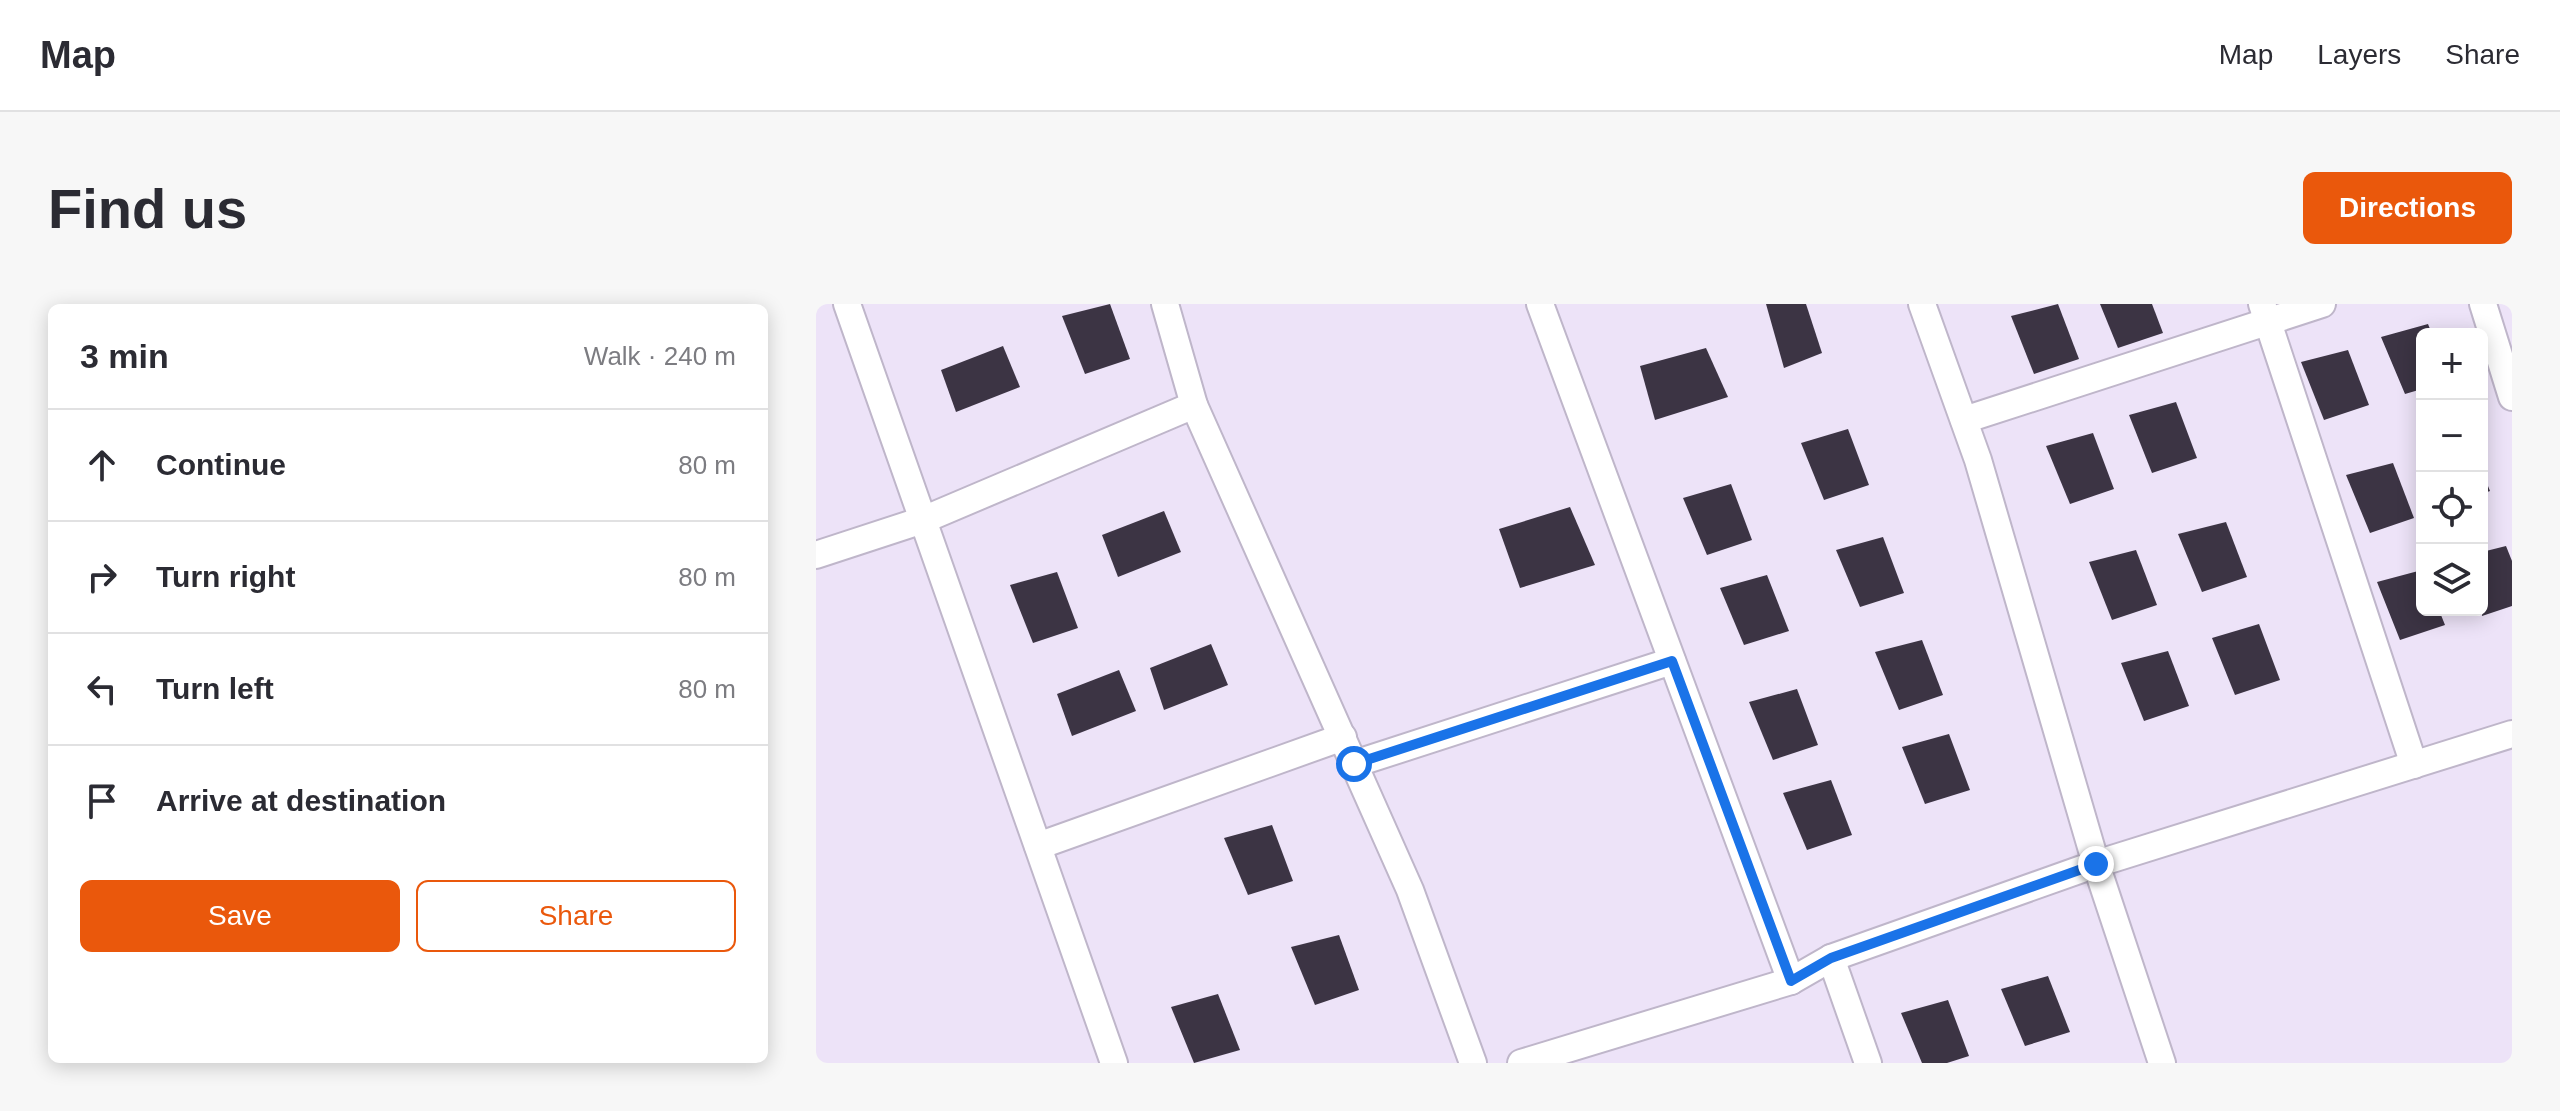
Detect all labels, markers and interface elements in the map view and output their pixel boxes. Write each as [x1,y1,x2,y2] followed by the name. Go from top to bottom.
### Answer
[40,34,116,76] text: Map
[2219,39,2273,70] text: Map
[2317,39,2401,70] text: Layers
[2445,39,2520,70] text: Share
[2303,172,2512,244] button: Directions
[48,177,247,240] text: Find us
[2416,328,2488,616] map controls
[2416,328,2488,400] button: +
[80,337,169,375] text: 3 min
[584,341,736,371] text: Walk · 240 m
[2416,400,2488,472] button: −
[80,443,124,487] icon: ahead
[156,448,286,481] text: Continue
[678,450,736,480] text: 80 m
[2416,472,2488,544] button: locate
[2416,544,2488,616] button: layers
[80,555,124,599] icon: right
[156,560,295,593] text: Turn right
[678,562,736,592] text: 80 m
[80,667,124,711] icon: left
[156,672,274,705] text: Turn left
[678,674,736,704] text: 80 m
[1336,746,1372,782] route start
[80,779,124,823] icon: arrive
[156,784,446,817] text: Arrive at destination
[2078,846,2114,882] route end
[80,880,400,952] button: Save
[416,880,736,952] button: Share

